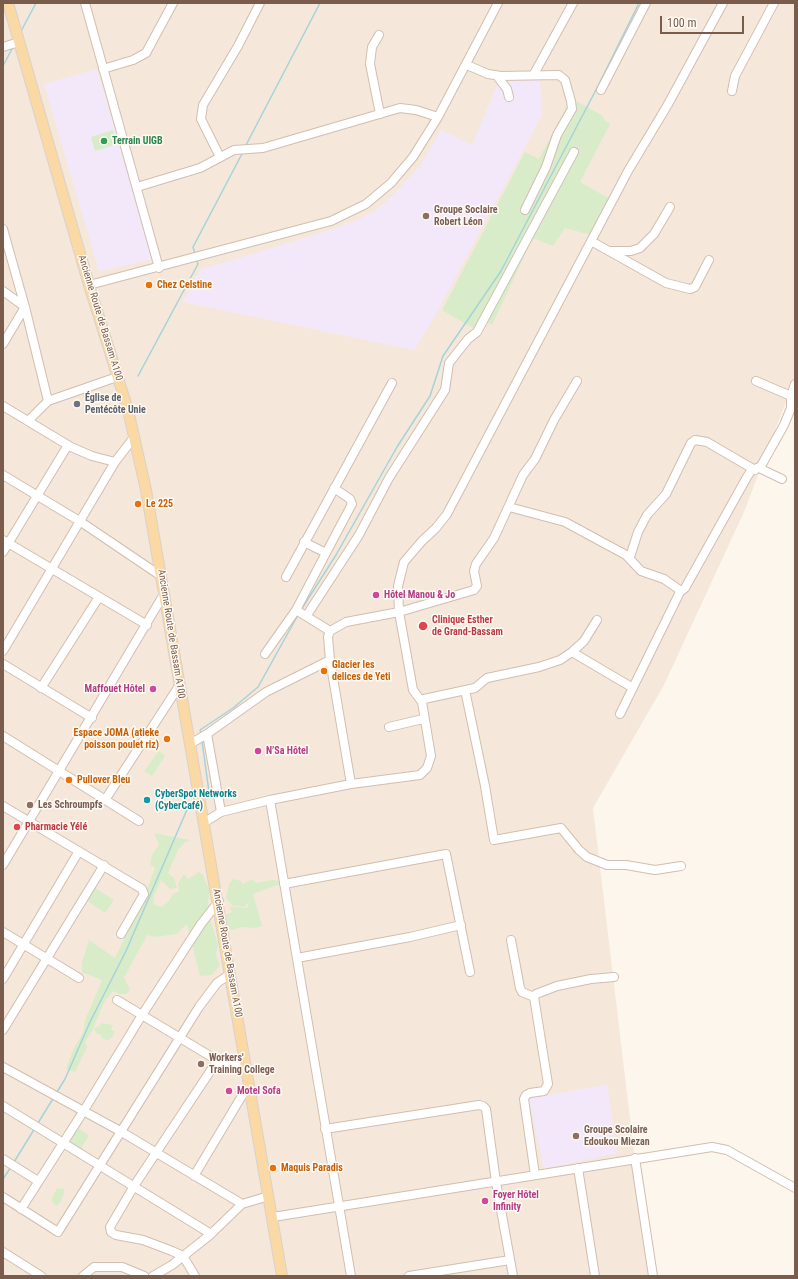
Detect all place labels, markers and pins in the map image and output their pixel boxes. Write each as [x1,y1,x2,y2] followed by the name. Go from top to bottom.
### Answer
[112,135,163,147] place label: Terrain UIGB
[99,136,109,146] marker: Terrain UIGB
[434,204,498,228] place label: Groupe Soclaire Robert Léon
[421,211,431,221] marker: Groupe Soclaire Robert Léon
[157,279,212,291] place label: Chez Celstine
[144,280,154,290] marker: Chez Celstine
[85,392,146,416] place label: Église de Pentécôte Unie
[72,399,82,409] marker: Église de Pentécôte Unie
[146,498,173,510] place label: Le 225
[133,499,143,509] marker: Le 225
[384,589,455,601] place label: Hôtel Manou & Jo
[371,590,381,600] marker: Hôtel Manou & Jo
[432,614,503,638] place label: Clinique Esther de Grand-Bassam
[417,620,429,632] marker: Clinique Esther de Grand-Bassam
[332,659,391,682] place label: Glacier les delices de Yeti
[319,666,329,676] marker: Glacier les delices de Yeti
[85,683,145,695] place label: Maffouet Hôtel
[148,684,158,694] marker: Maffouet Hôtel
[74,727,159,750] place label: Espace JOMA (atieke poisson poulet riz)
[162,734,172,744] marker: Espace JOMA (atieke poisson poulet riz)
[266,745,308,757] place label: N’Sa Hôtel
[253,746,263,756] marker: N’Sa Hôtel
[77,774,130,786] place label: Pullover Bleu
[64,775,74,785] marker: Pullover Bleu
[155,788,237,812] place label: CyberSpot Networks (CyberCafé)
[142,795,152,805] marker: CyberSpot Networks (CyberCafé)
[38,799,103,811] place label: Les Schroumpfs
[25,800,35,810] marker: Les Schroumpfs
[25,821,87,833] place label: Pharmacie Yélé
[12,822,22,832] marker: Pharmacie Yélé
[209,1052,275,1076] place label: Workers' Training College
[196,1059,206,1069] marker: Workers' Training College
[237,1085,281,1097] place label: Motel Sofa
[224,1086,234,1096] marker: Motel Sofa
[584,1124,650,1148] place label: Groupe Scolaire Edoukou Miezan
[571,1131,581,1141] marker: Groupe Scolaire Edoukou Miezan
[281,1162,343,1174] place label: Maquis Paradis
[268,1163,278,1173] marker: Maquis Paradis
[493,1189,539,1212] place label: Foyer Hôtel Infinity
[480,1196,490,1206] marker: Foyer Hôtel Infinity

